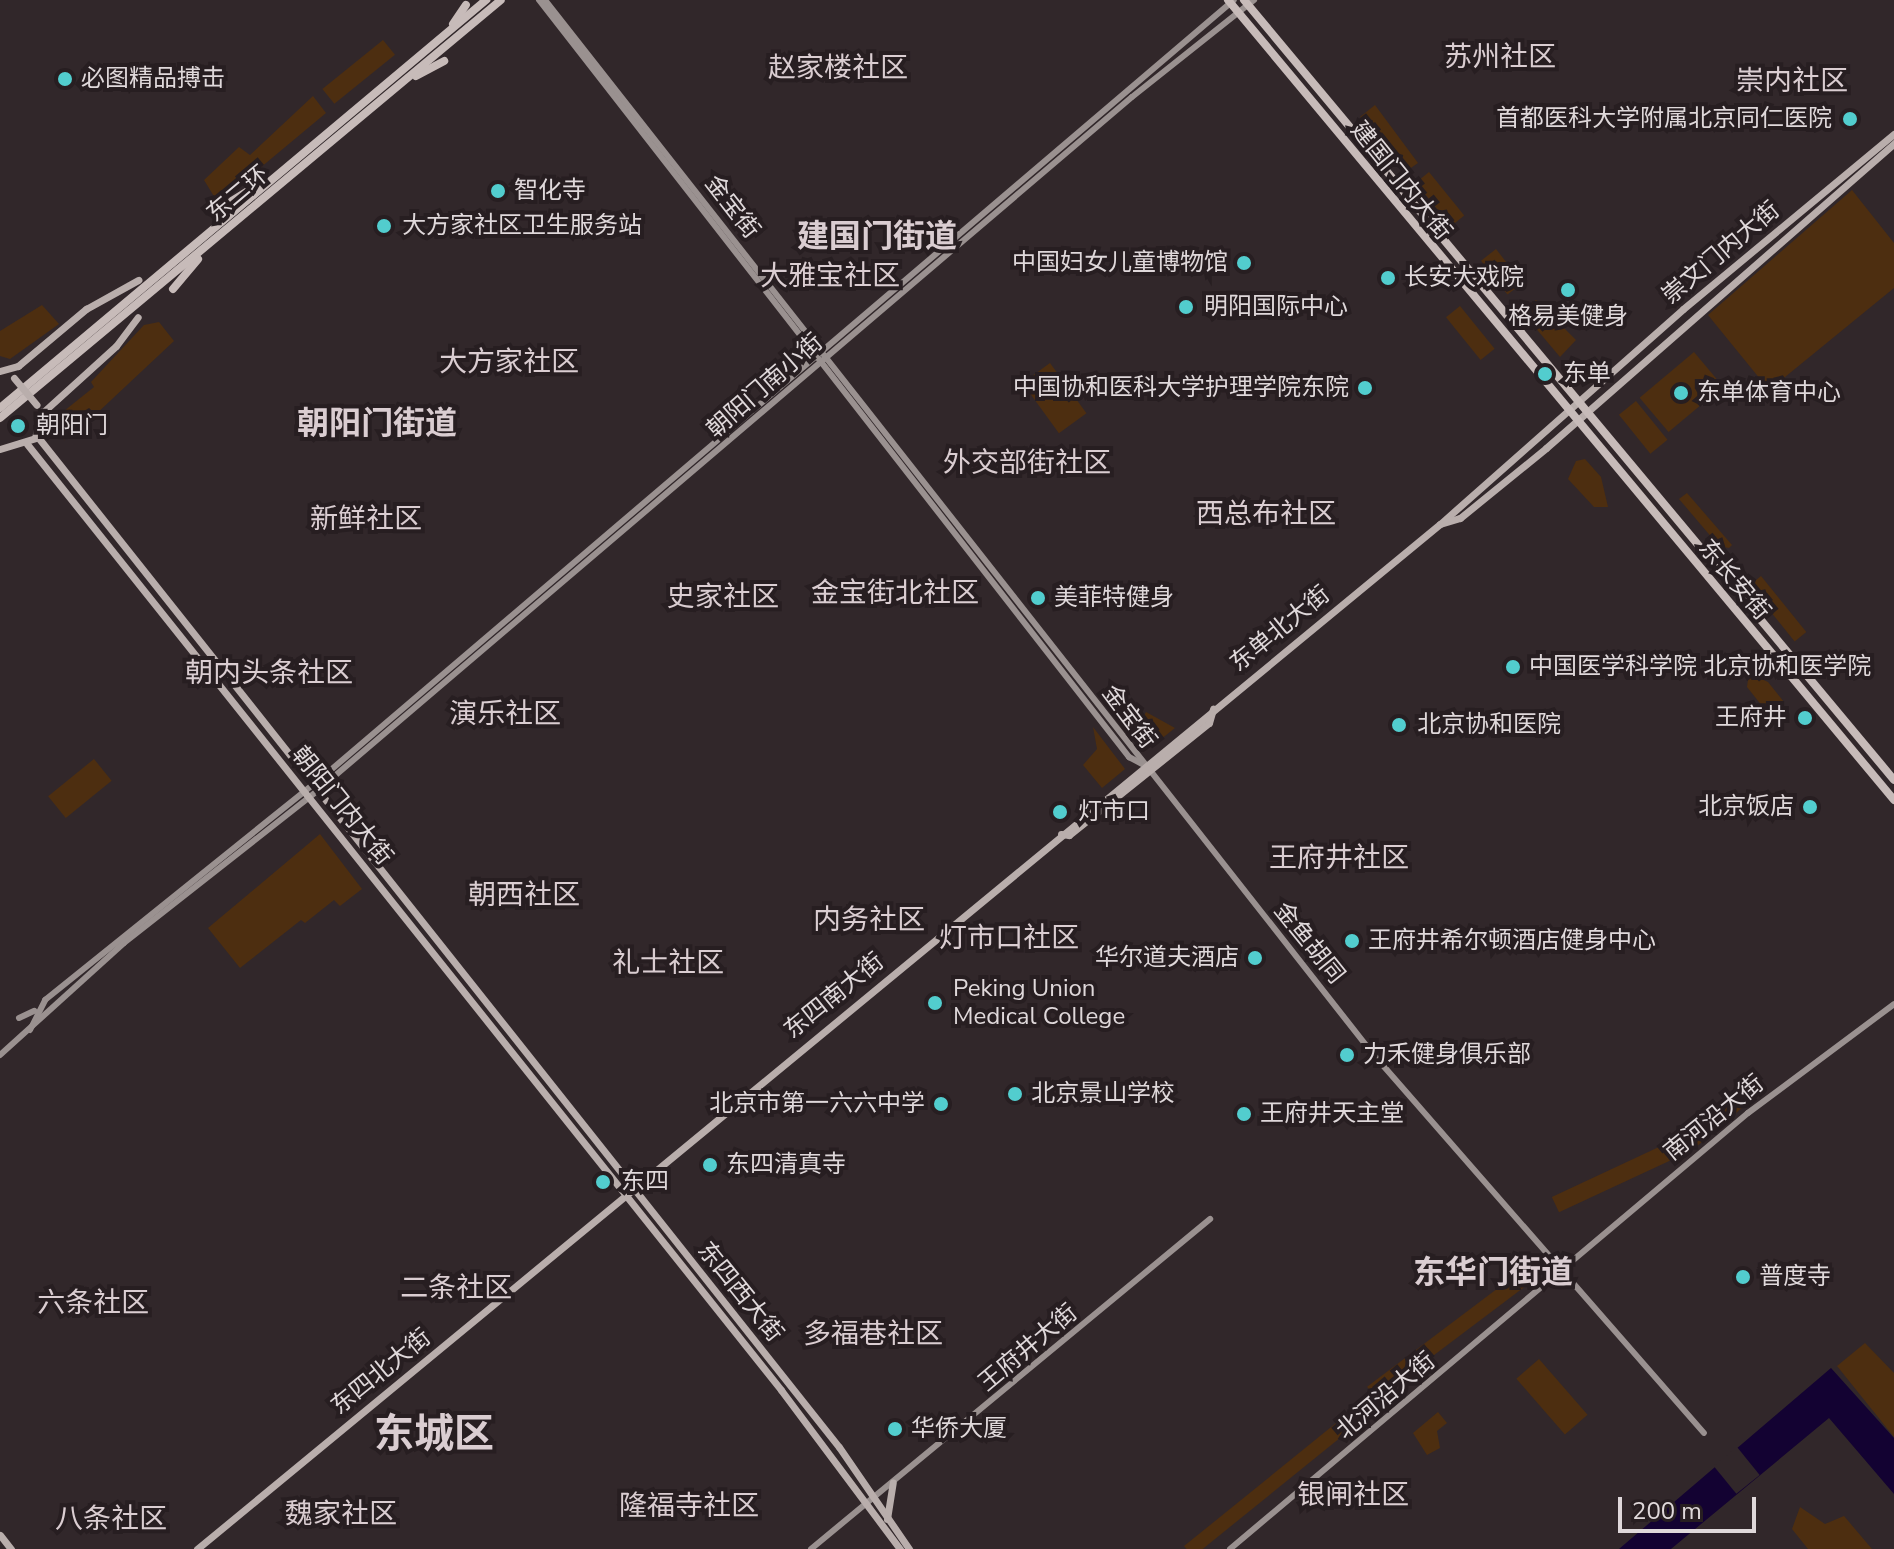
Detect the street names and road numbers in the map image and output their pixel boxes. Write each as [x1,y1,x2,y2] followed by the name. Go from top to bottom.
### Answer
[1344,116,1458,246] street label: 建国门内大街
[201,160,275,228] street label: 东二环
[698,170,766,244] street label: 金宝街
[1657,196,1785,310] street label: 崇文门内大街
[701,328,829,444] street label: 朝阳门南小街
[1692,534,1776,626] street label: 东长安街
[1224,580,1336,678] street label: 东单北大街
[1096,680,1162,754] street label: 金宝街
[285,741,399,871] street label: 朝阳门内大街
[1268,897,1350,989] street label: 金鱼胡同
[778,947,890,1045] street label: 东四南大街
[1658,1069,1770,1167] street label: 南河沿大街
[691,1236,789,1348] street label: 东四西大街
[973,1298,1083,1398] street label: 王府井大街
[325,1323,437,1421] street label: 东四北大街
[1331,1346,1441,1446] street label: 北河沿大街

